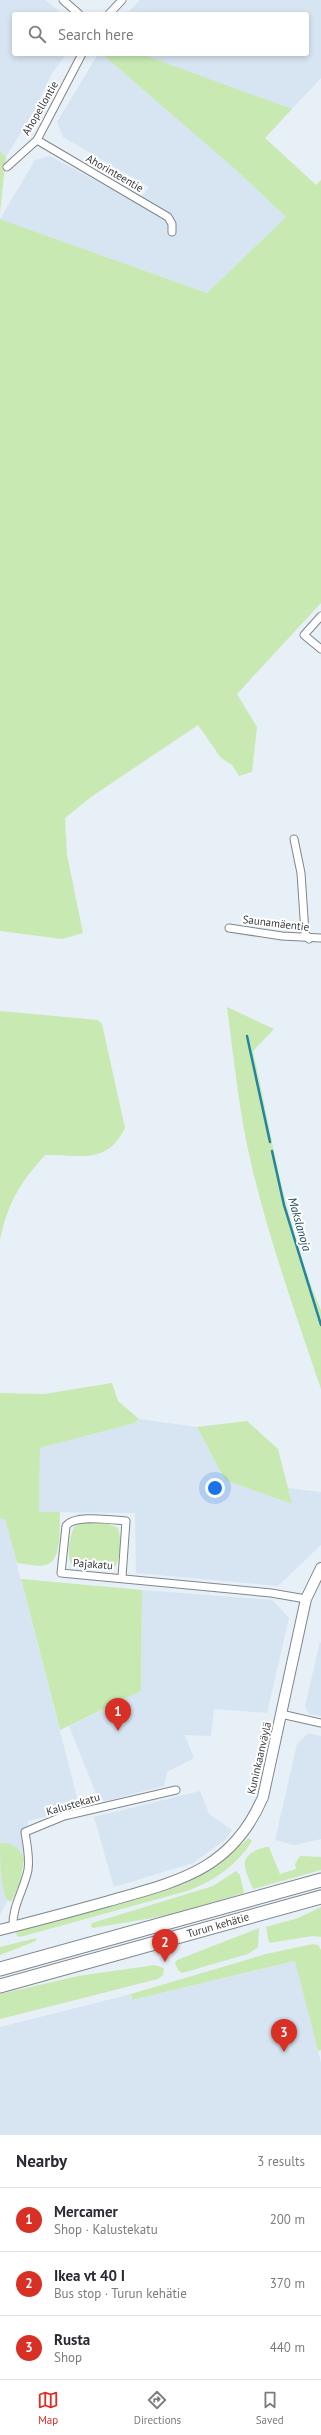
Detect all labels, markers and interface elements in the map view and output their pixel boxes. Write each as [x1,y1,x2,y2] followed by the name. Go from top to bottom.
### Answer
[12,12,309,56] search box
[26,23,48,45] icon: search
[58,25,134,44] text: Search here
[19,78,61,138] street label: Ahopellontie
[84,151,147,195] street label: Ahorinteentie
[242,912,310,934] street label: Saunamäentie
[285,1195,315,1253] water label: Makslanoja
[205,1478,225,1498] your location
[73,1556,114,1572] street label: Pajakatu
[105,1698,131,1731] pin: 1
[244,1720,274,1796] street label: Kuninkaanväylä
[45,1790,102,1818] street label: Kalustekatu
[185,1909,251,1941] street label: Turun kehätie
[152,1929,178,1962] pin: 2
[271,2019,297,2052] pin: 3
[16,2150,67,2172] text: Nearby
[257,2153,305,2170] text: 3 results
[54,2202,118,2221] text: Mercamer
[25,2211,33,2228] text: 1
[270,2211,305,2228] text: 200 m
[54,2221,158,2238] text: Shop · Kalustekatu
[54,2266,125,2285] text: Ikea vt 40 I
[25,2275,33,2292] text: 2
[270,2275,305,2292] text: 370 m
[54,2285,187,2302] text: Bus stop · Turun kehätie
[54,2330,90,2349] text: Rusta
[25,2339,33,2356] text: 3
[270,2339,305,2356] text: 440 m
[54,2349,82,2366] text: Shop
[37,2389,59,2427] tab: Map
[134,2389,181,2427] tab: Directions
[256,2389,284,2427] tab: Saved

